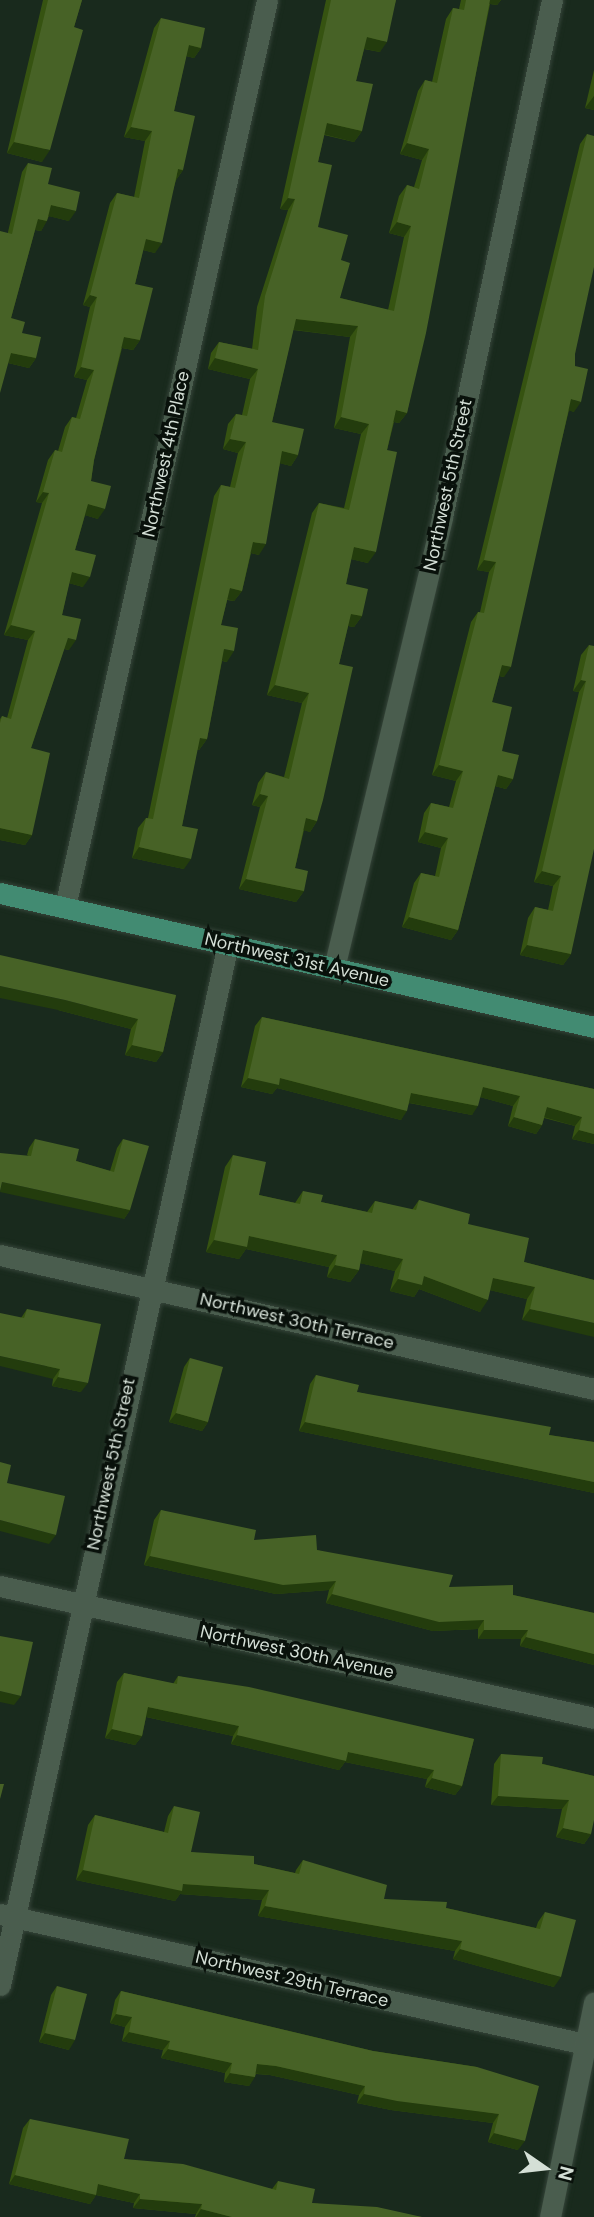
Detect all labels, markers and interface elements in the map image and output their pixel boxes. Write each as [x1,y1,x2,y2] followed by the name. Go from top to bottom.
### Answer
[138,369,194,539] street label: Northwest 4th Place
[419,397,477,573] street label: Northwest 5th Street
[203,928,391,992] street label: Northwest 31st Avenue
[198,1288,396,1354] street label: Northwest 30th Terrace
[82,1376,140,1552] street label: Northwest 5th Street
[198,1621,396,1683] street label: Northwest 30th Avenue
[193,1946,391,2012] street label: Northwest 29th Terrace
[510,2133,580,2203] north arrow
[552,2163,580,2183] text: N

